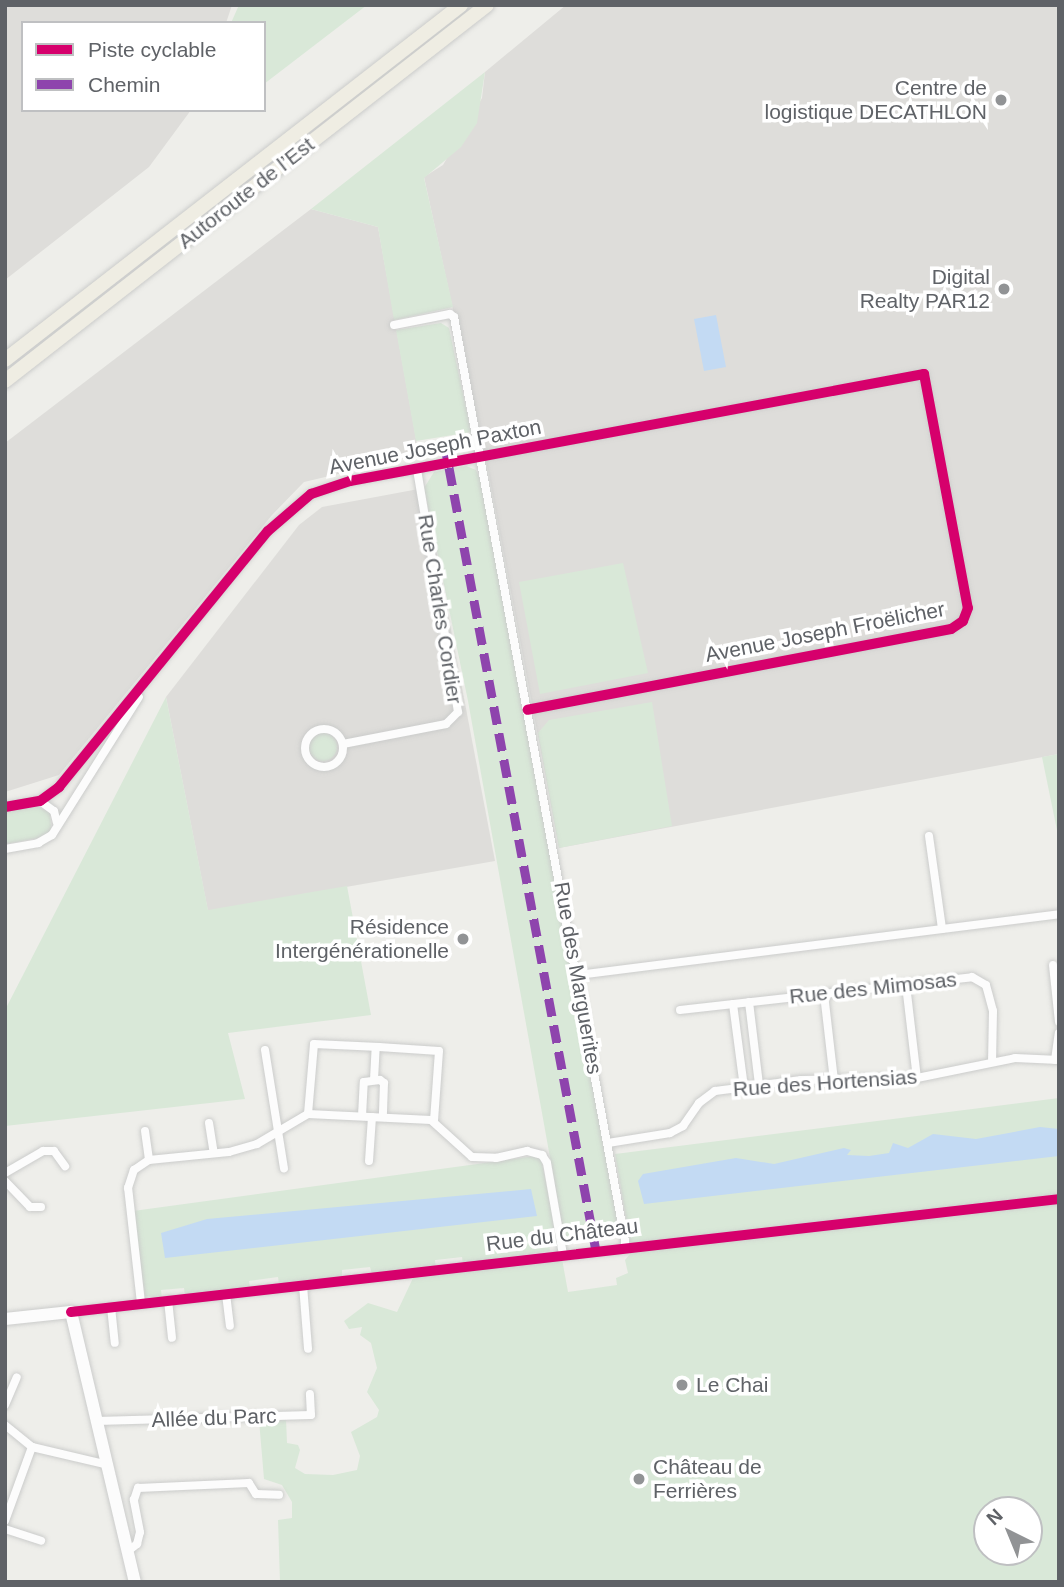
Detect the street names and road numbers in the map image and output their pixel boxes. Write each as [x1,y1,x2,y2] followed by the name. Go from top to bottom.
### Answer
[173,132,319,254] street label: Autoroute de l’Est
[327,414,543,480] street label: Avenue Joseph Paxton
[413,513,467,705] street label: Rue Charles Cordier
[703,596,947,668] street label: Avenue Joseph Froëlicher
[549,880,607,1076] street label: Rue des Marguerites
[788,967,958,1009] street label: Rue des Mimosas
[732,1064,918,1102] street label: Rue des Hortensias
[485,1213,639,1257] street label: Rue du Château
[151,1403,277,1433] street label: Allée du Parc

